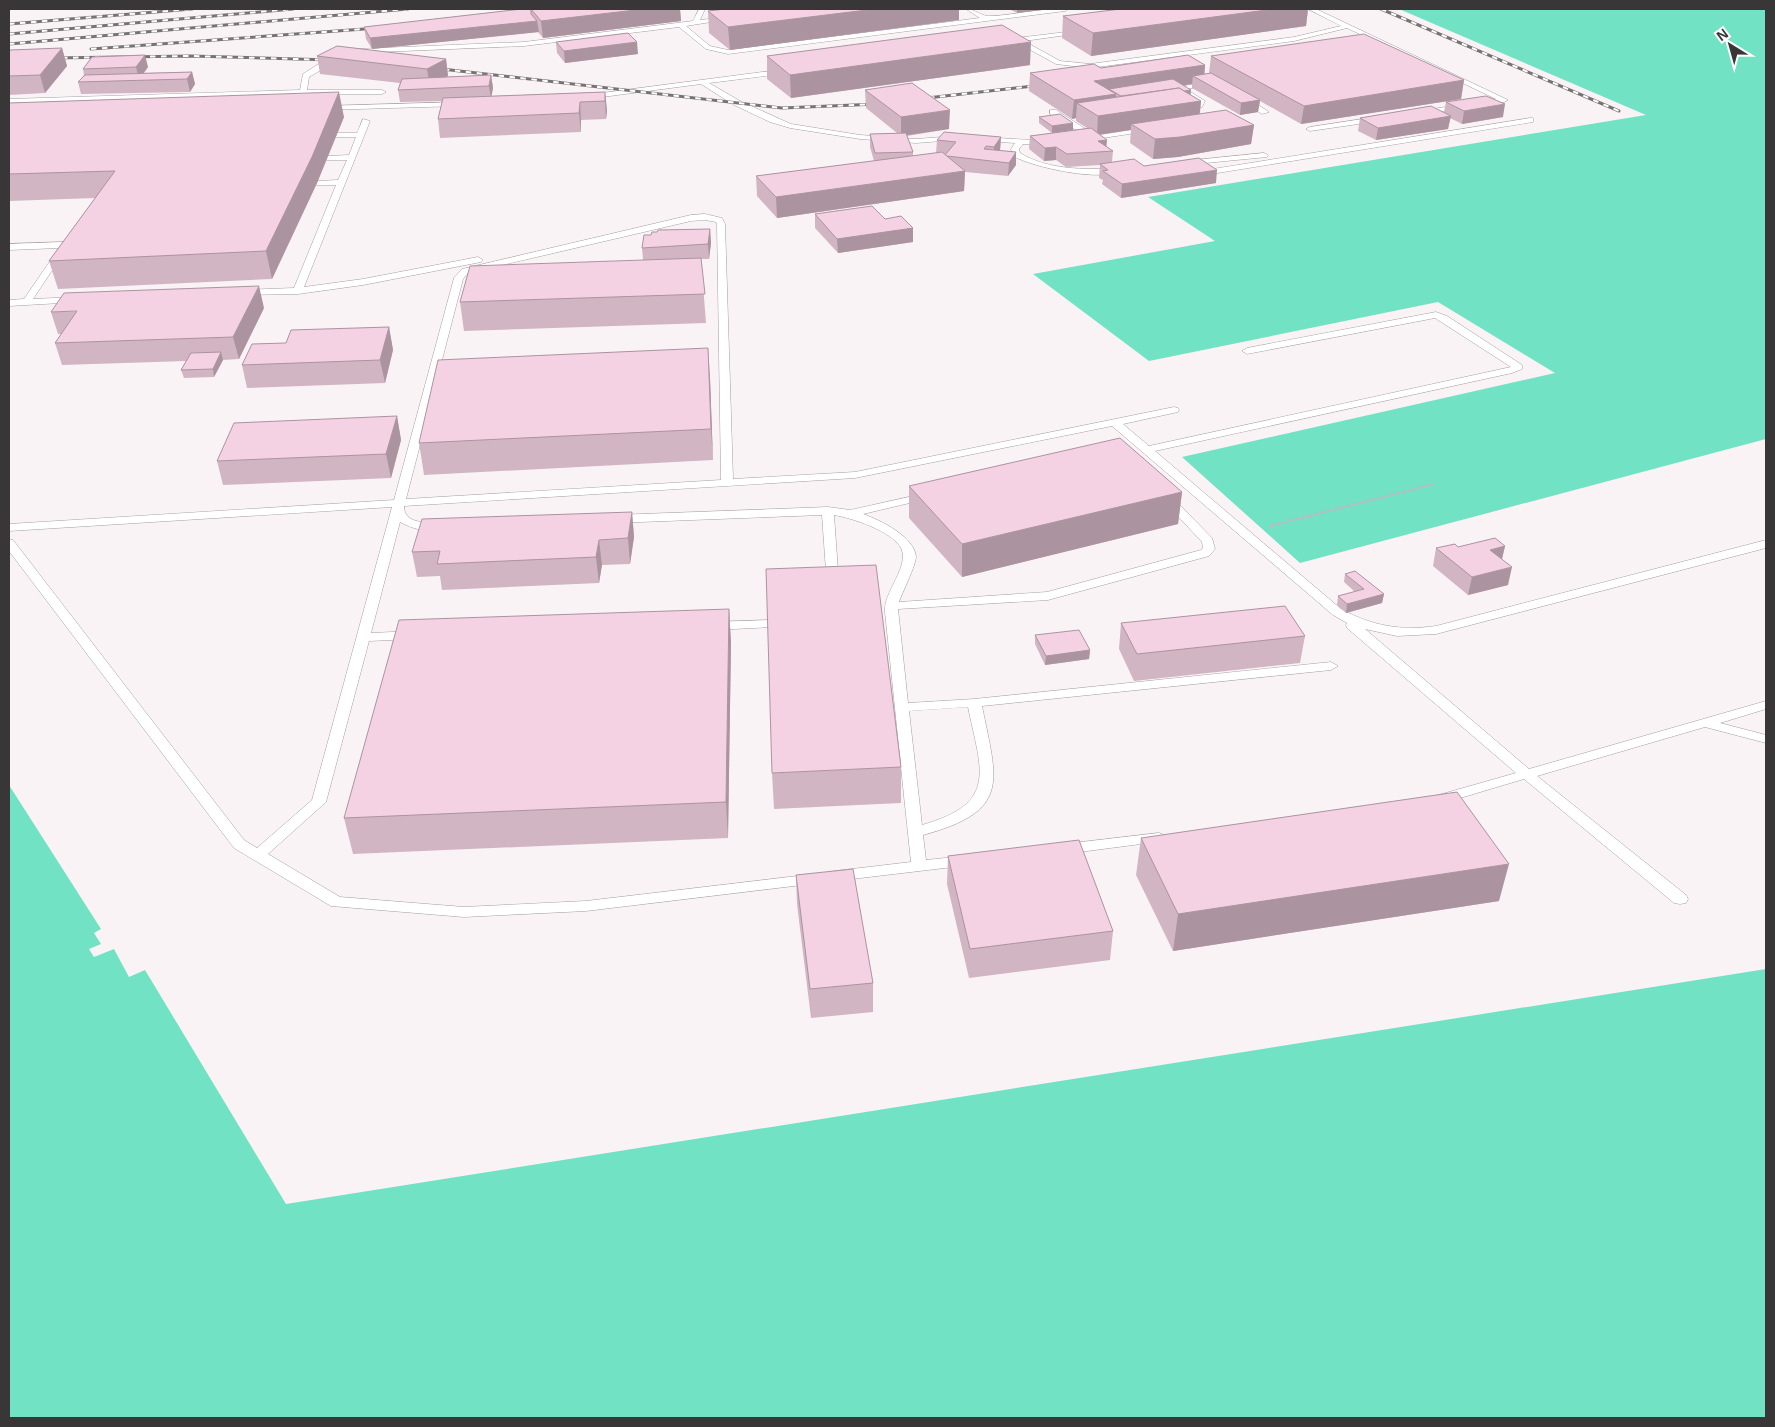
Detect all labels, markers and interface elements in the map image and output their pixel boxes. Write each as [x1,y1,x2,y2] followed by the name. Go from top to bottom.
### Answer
[1705,20,1755,70] north arrow
[1713,25,1731,44] text: N

